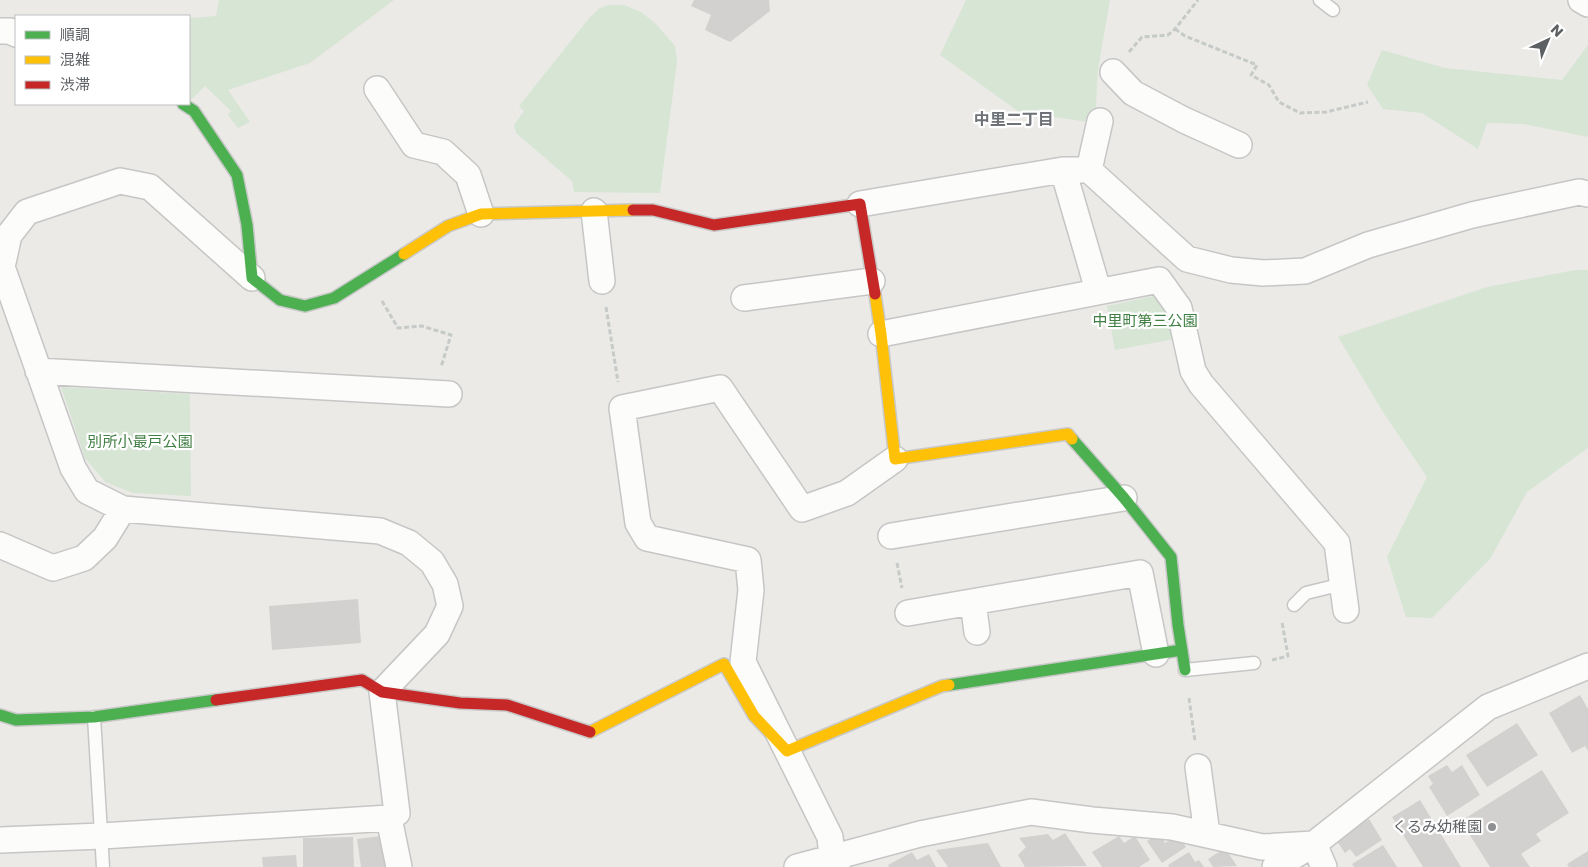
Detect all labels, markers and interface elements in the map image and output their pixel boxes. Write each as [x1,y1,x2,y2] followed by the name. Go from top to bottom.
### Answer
[15,15,190,105] legend
[1523,15,1573,65] north arrow
[1546,20,1568,41] text: N
[60,24,90,45] text: 順調
[60,49,90,70] text: 混雑
[60,74,90,95] text: 渋滞
[974,108,1054,131] district label: 中里二丁目
[1092,310,1198,331] park label: 中里町第三公園
[87,431,193,452] park label: 別所小最戸公園
[1392,816,1482,837] place label: くるみ幼稚園
[1486,821,1498,833] marker: くるみ幼稚園

